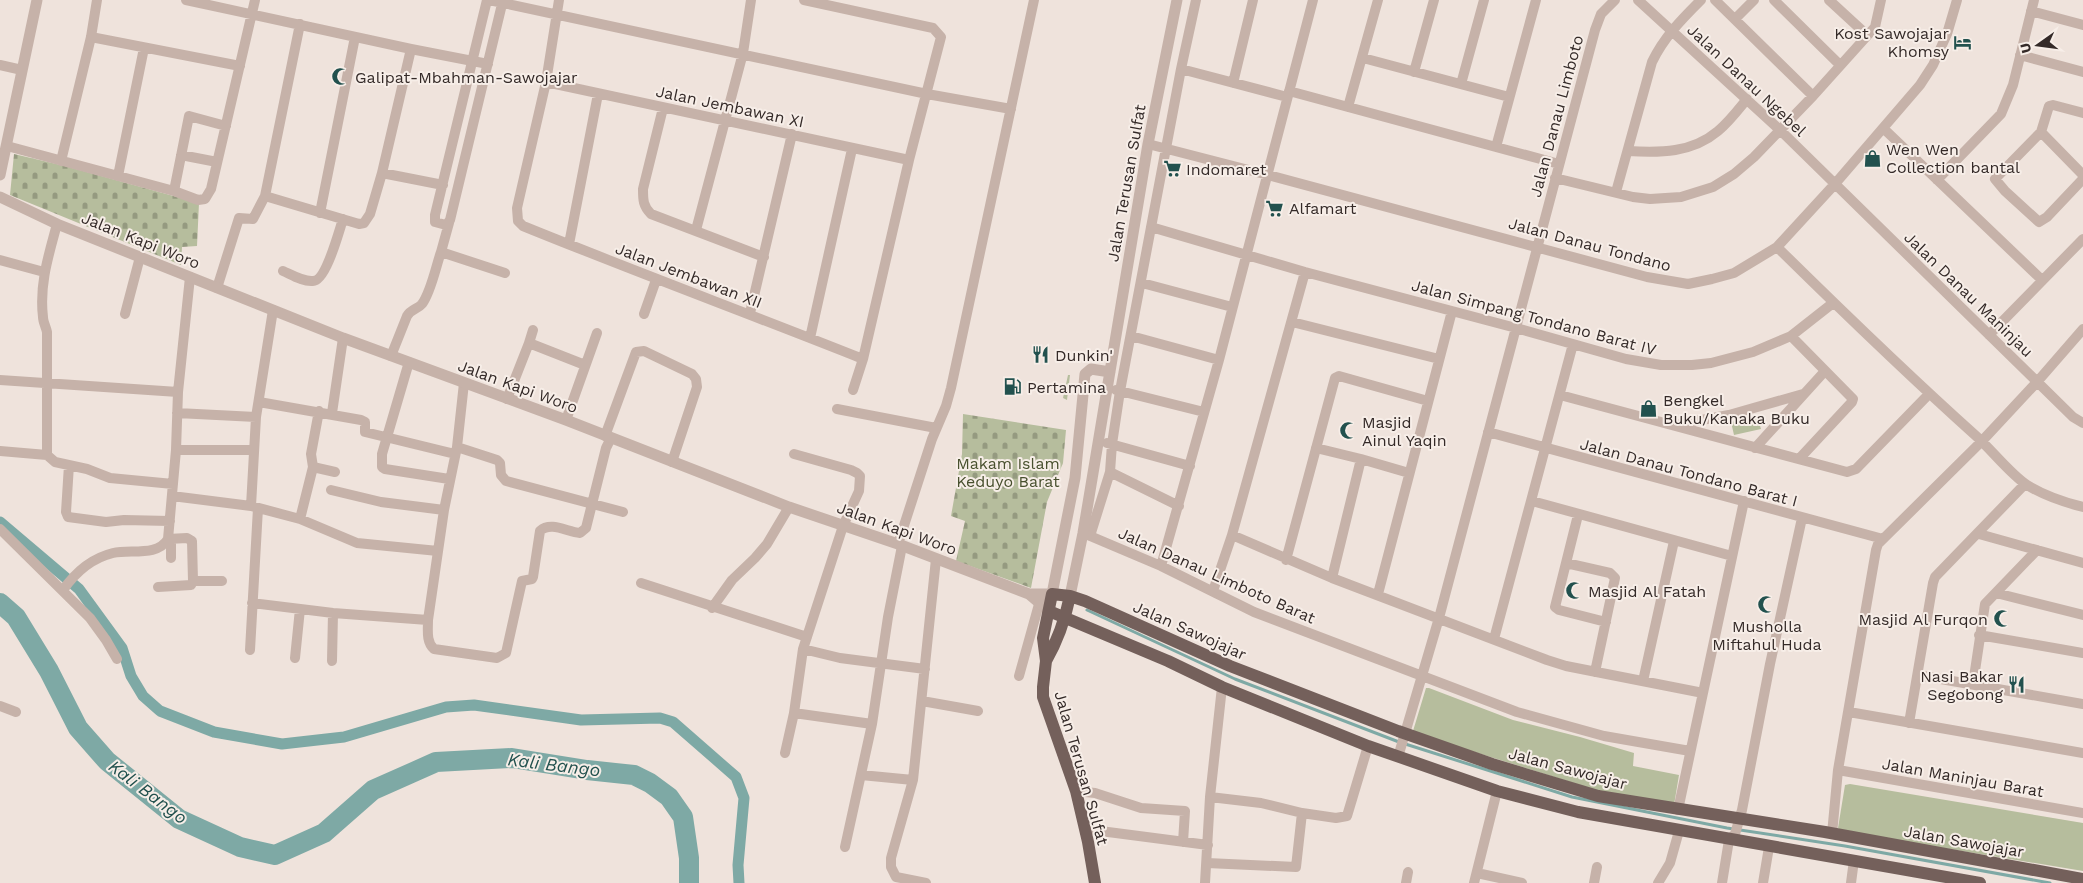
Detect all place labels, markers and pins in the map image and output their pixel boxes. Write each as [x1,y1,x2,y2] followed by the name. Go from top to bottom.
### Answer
[1834,24,1950,61] place label: Kost Sawojajar Khomsy
[1953,32,1973,52] hotel icon: Kost Sawojajar Khomsy
[331,67,351,87] mosque icon: Galipat-Mbahman-Sawojajar
[355,68,578,87] place label: Galipat-Mbahman-Sawojajar
[1886,140,2020,177] place label: Wen Wen Collection bantal
[1862,148,1882,168] shop icon: Wen Wen Collection bantal
[1162,159,1182,179] supermarket icon: Indomaret
[1186,160,1267,179] place label: Indomaret
[1265,198,1285,218] supermarket icon: Alfamart
[1289,199,1357,218] place label: Alfamart
[1031,345,1051,365] restaurant icon: Dunkin'
[1055,346,1113,365] place label: Dunkin'
[1003,377,1023,397] fuel station icon: Pertamina
[1027,378,1106,397] place label: Pertamina
[1663,391,1810,428] place label: Bengkel Buku/Kanaka Buku
[1639,399,1659,419] shop icon: Bengkel Buku/Kanaka Buku
[1362,413,1447,450] place label: Masjid Ainul Yaqin
[1338,421,1358,441] mosque icon: Masjid Ainul Yaqin
[1564,581,1584,601] mosque icon: Masjid Al Fatah
[1588,582,1706,601] place label: Masjid Al Fatah
[1757,594,1777,614] mosque icon: Musholla Miftahul Huda
[1992,609,2012,629] mosque icon: Masjid Al Furqon
[1858,610,1988,629] place label: Masjid Al Furqon
[1712,617,1822,654] place label: Musholla Miftahul Huda
[1920,667,2003,704] place label: Nasi Bakar Segobong
[2007,675,2027,695] restaurant icon: Nasi Bakar Segobong

